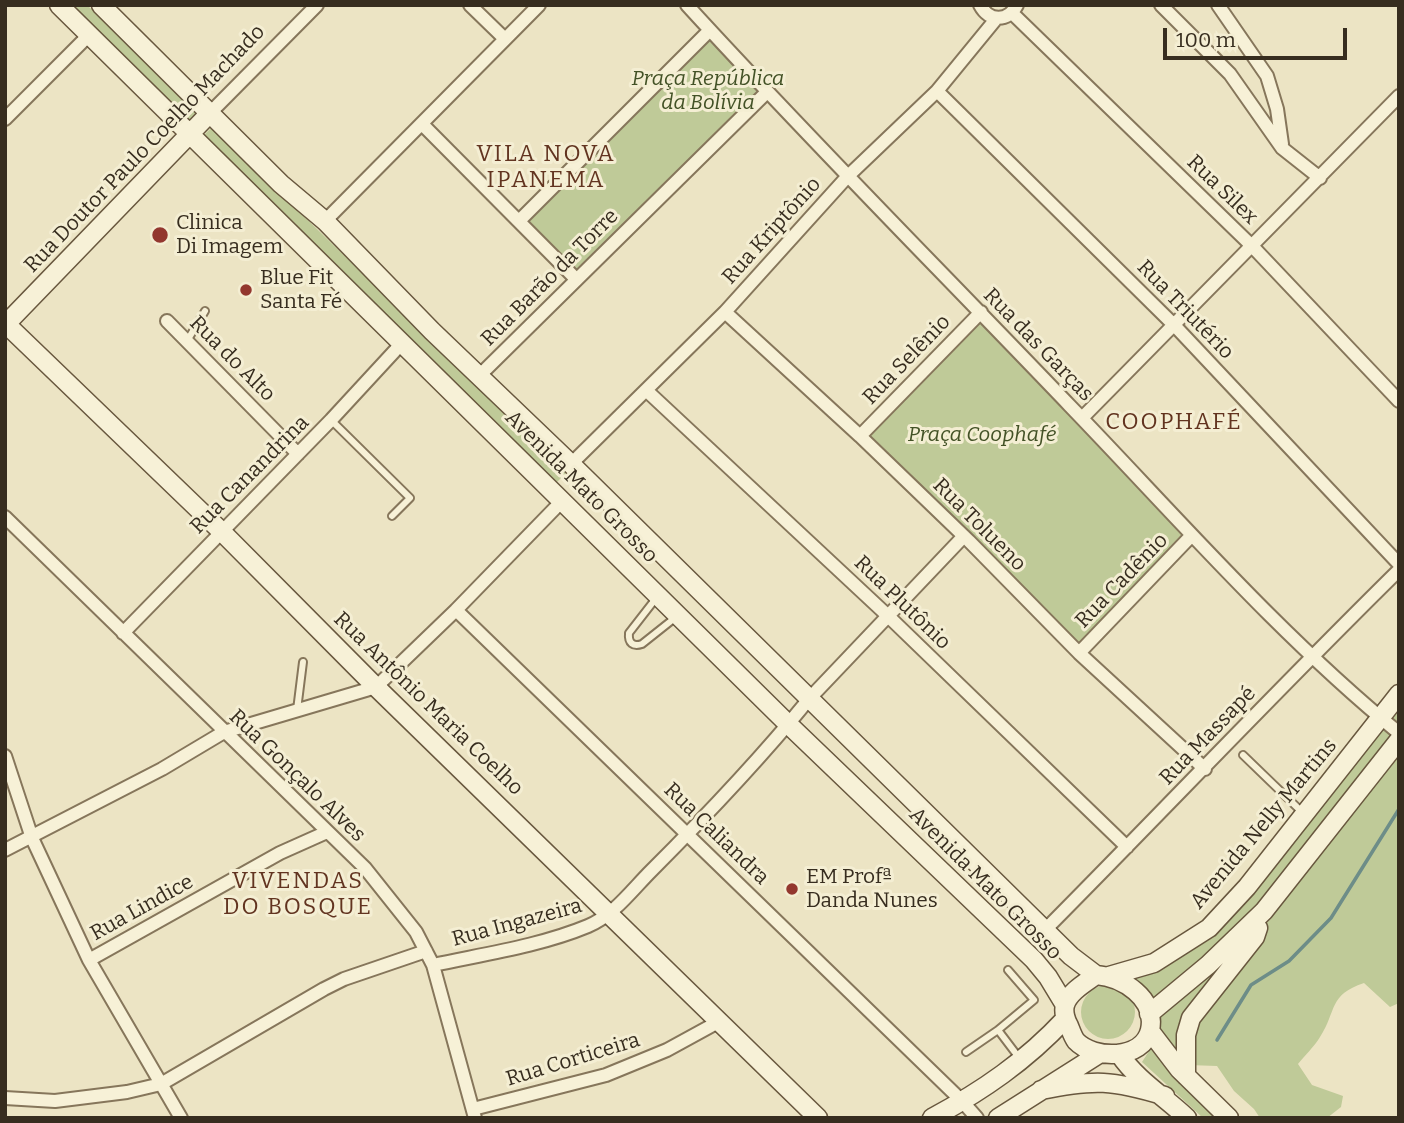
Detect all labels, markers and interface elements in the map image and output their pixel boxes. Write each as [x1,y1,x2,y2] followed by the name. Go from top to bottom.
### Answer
[1166,14,1350,58] scale bar
[20,20,270,278] street label: Rua Doutor Paulo Coelho Machado
[1176,27,1236,53] text: 100 m
[632,66,784,116] park label: Praça República da Bolívia
[478,141,614,195] district label: VILA NOVA IPANEMA
[1181,150,1263,230] street label: Rua Silex
[717,172,827,290] street label: Rua Kriptônio
[476,204,624,352] street label: Rua Barão da Torre
[176,210,283,260] place label: Clinica Di Imagem
[150,225,170,245] marker: Clinica Di Imagem
[1131,255,1239,365] street label: Rua Triutério
[260,265,342,315] place label: Blue Fit Santa Fé
[238,282,254,298] marker: Blue Fit Santa Fé
[978,283,1098,407] street label: Rua das Garças
[858,310,956,410] street label: Rua Selênio
[184,311,280,407] street label: Rua do Alto
[499,405,663,569] street label: Avenida Mato Grosso
[1106,409,1242,437] district label: COOPHAFÉ
[185,410,315,540] street label: Rua Canandrina
[908,422,1056,448] park label: Praça Coophafé
[927,473,1031,577] street label: Rua Tolueno
[1070,528,1174,634] street label: Rua Cadênio
[848,551,956,655] street label: Rua Plutônio
[328,607,528,801] street label: Rua Antônio Maria Coelho
[1155,681,1261,791] street label: Rua Massapé
[224,705,370,847] street label: Rua Gonçalo Alves
[1185,734,1343,914] street label: Avenida Nelly Martins
[658,778,774,890] street label: Rua Caliandra
[903,802,1067,966] street label: Avenida Mato Grosso
[806,864,938,914] place label: EM Profª Danda Nunes
[224,868,372,922] district label: VIVENDAS DO BOSQUE
[86,869,198,947] street label: Rua Lindice
[784,881,800,897] marker: EM Profª Danda Nunes
[449,894,585,952] street label: Rua Ingazeira
[503,1028,643,1092] street label: Rua Corticeira

